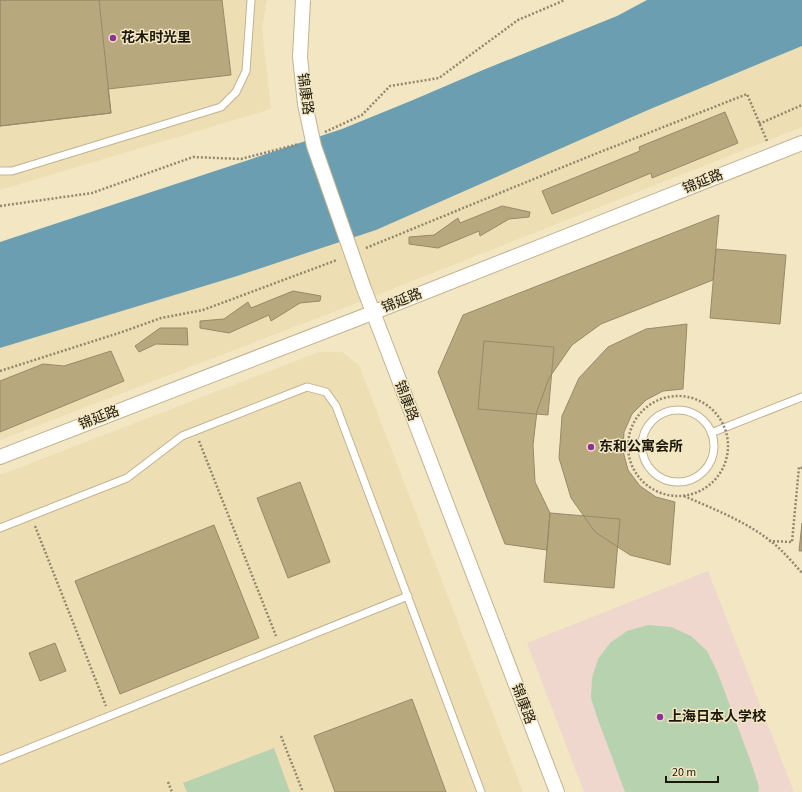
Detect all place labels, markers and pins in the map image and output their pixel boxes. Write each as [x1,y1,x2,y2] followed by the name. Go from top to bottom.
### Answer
[121,28,191,48] place label: 花木时光里
[108,33,118,43] marker: 花木时光里
[599,437,683,457] place label: 东和公寓会所
[586,442,596,452] marker: 东和公寓会所
[668,707,766,727] place label: 上海日本人学校
[655,712,665,722] marker: 上海日本人学校

